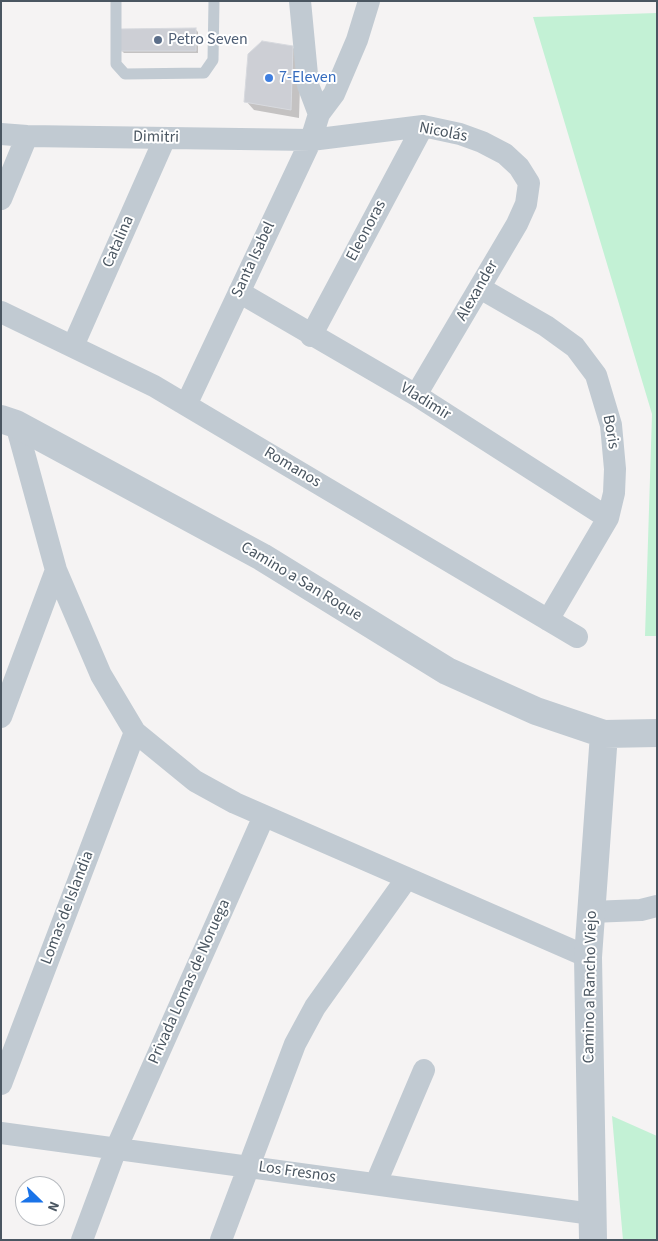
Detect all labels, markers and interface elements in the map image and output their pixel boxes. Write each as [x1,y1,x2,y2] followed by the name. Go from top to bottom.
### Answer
[168,30,248,50] place label: Petro Seven
[152,34,164,46] marker: Petro Seven
[279,68,337,88] place label: 7-Eleven
[263,72,275,84] marker: 7-Eleven
[417,119,469,147] street label: Nicolás
[133,128,179,148] street label: Dimitri
[343,197,391,265] street label: Eleonoras
[99,213,139,271] street label: Catalina
[228,219,280,301] street label: Santa Isabel
[453,257,503,325] street label: Alexander
[396,379,454,425] street label: Vladimir
[598,413,622,451] street label: Boris
[260,444,324,492] street label: Romanos
[237,538,365,626] street label: Camino a San Roque
[38,848,98,968] street label: Lomas de Islandia
[145,897,235,1067] street label: Privada Lomas de Noruega
[580,910,602,1064] street label: Camino a Rancho Viejo
[257,1158,337,1188] street label: Los Fresnos
[15,1176,65,1226] north arrow
[42,1198,64,1214] text: N

